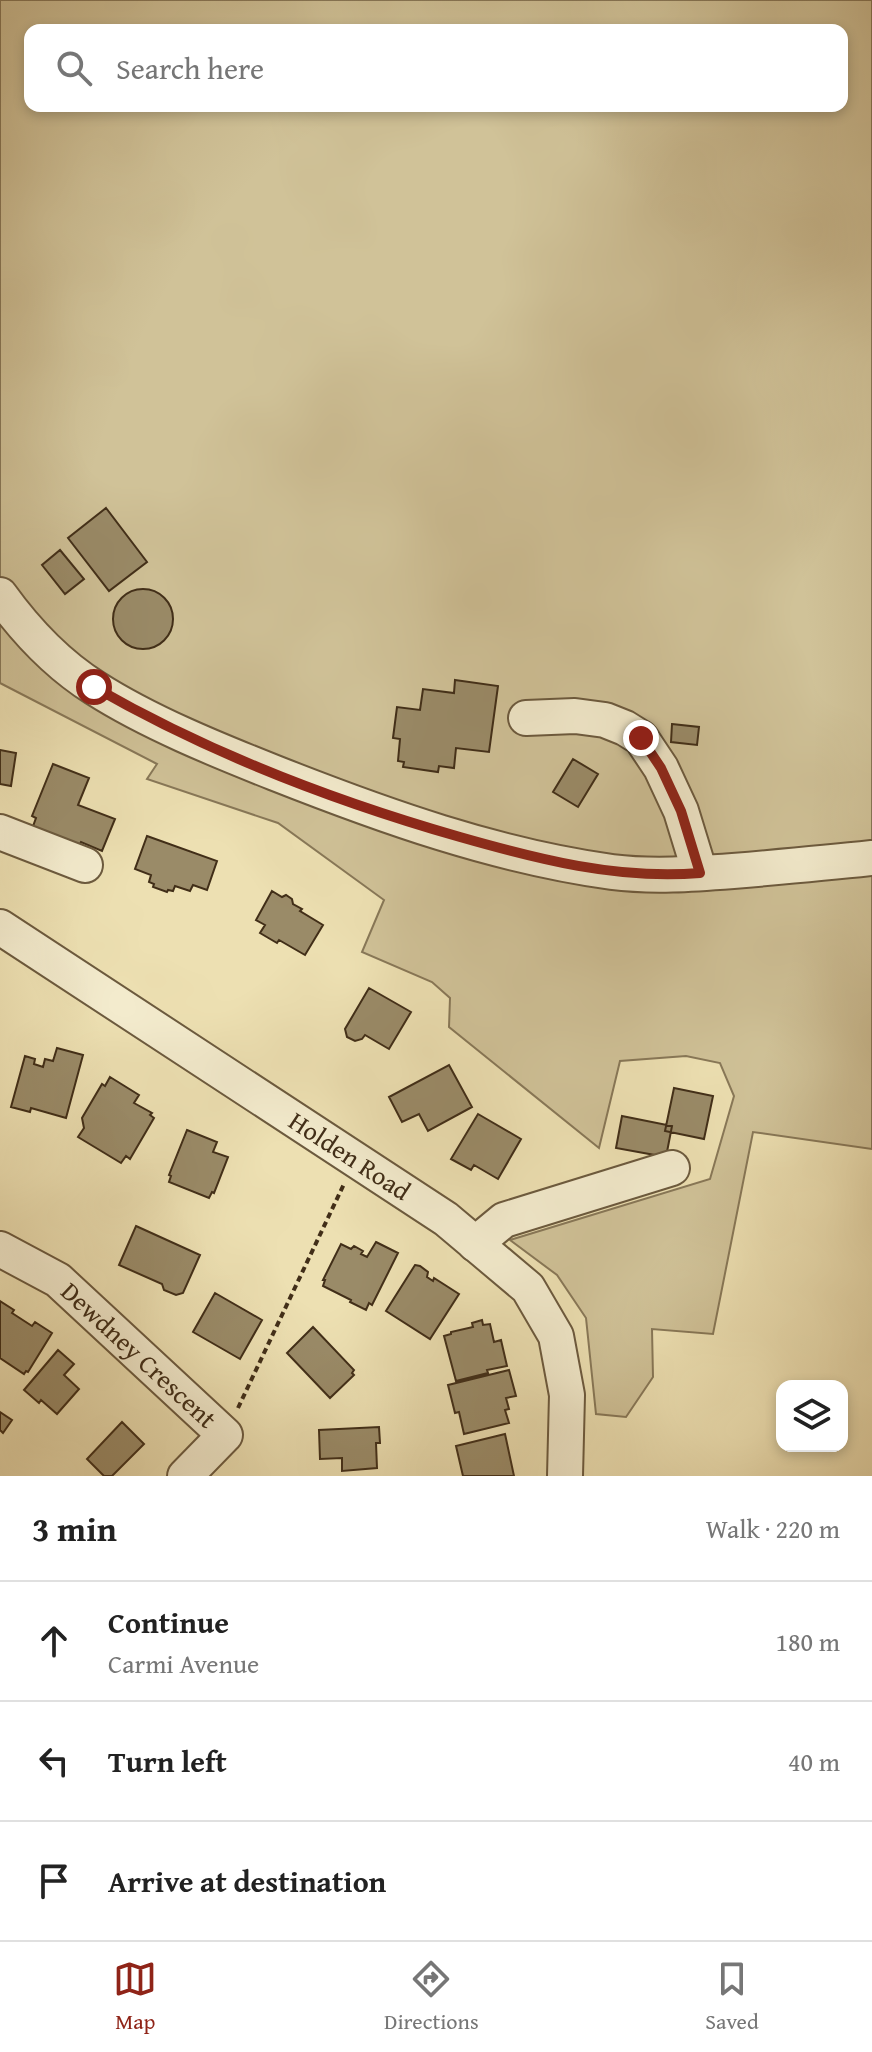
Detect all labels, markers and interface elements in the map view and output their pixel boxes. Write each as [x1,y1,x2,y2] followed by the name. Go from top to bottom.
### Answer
[24,24,848,112] search box
[52,46,96,90] icon: search
[116,46,264,90] text: Search here
[76,669,112,705] route start
[623,720,659,756] route end
[281,1101,419,1210] street label: Holden Road
[52,1272,226,1437] street label: Dewdney Crescent
[776,1380,848,1452] map controls
[776,1380,848,1452] button: layers
[32,1504,117,1553] text: 3 min
[706,1509,840,1548] text: Walk · 220 m
[108,1600,229,1644] text: Continue
[32,1619,76,1663] icon: ahead
[775,1622,840,1661] text: 180 m
[108,1644,259,1683] text: Carmi Avenue
[32,1739,76,1783] icon: left
[108,1739,227,1783] text: Turn left
[788,1742,840,1781] text: 40 m
[32,1859,76,1903] icon: arrive
[108,1859,386,1903] text: Arrive at destination
[113,1957,157,2037] tab: Map
[384,1957,479,2037] tab: Directions
[705,1957,759,2037] tab: Saved

